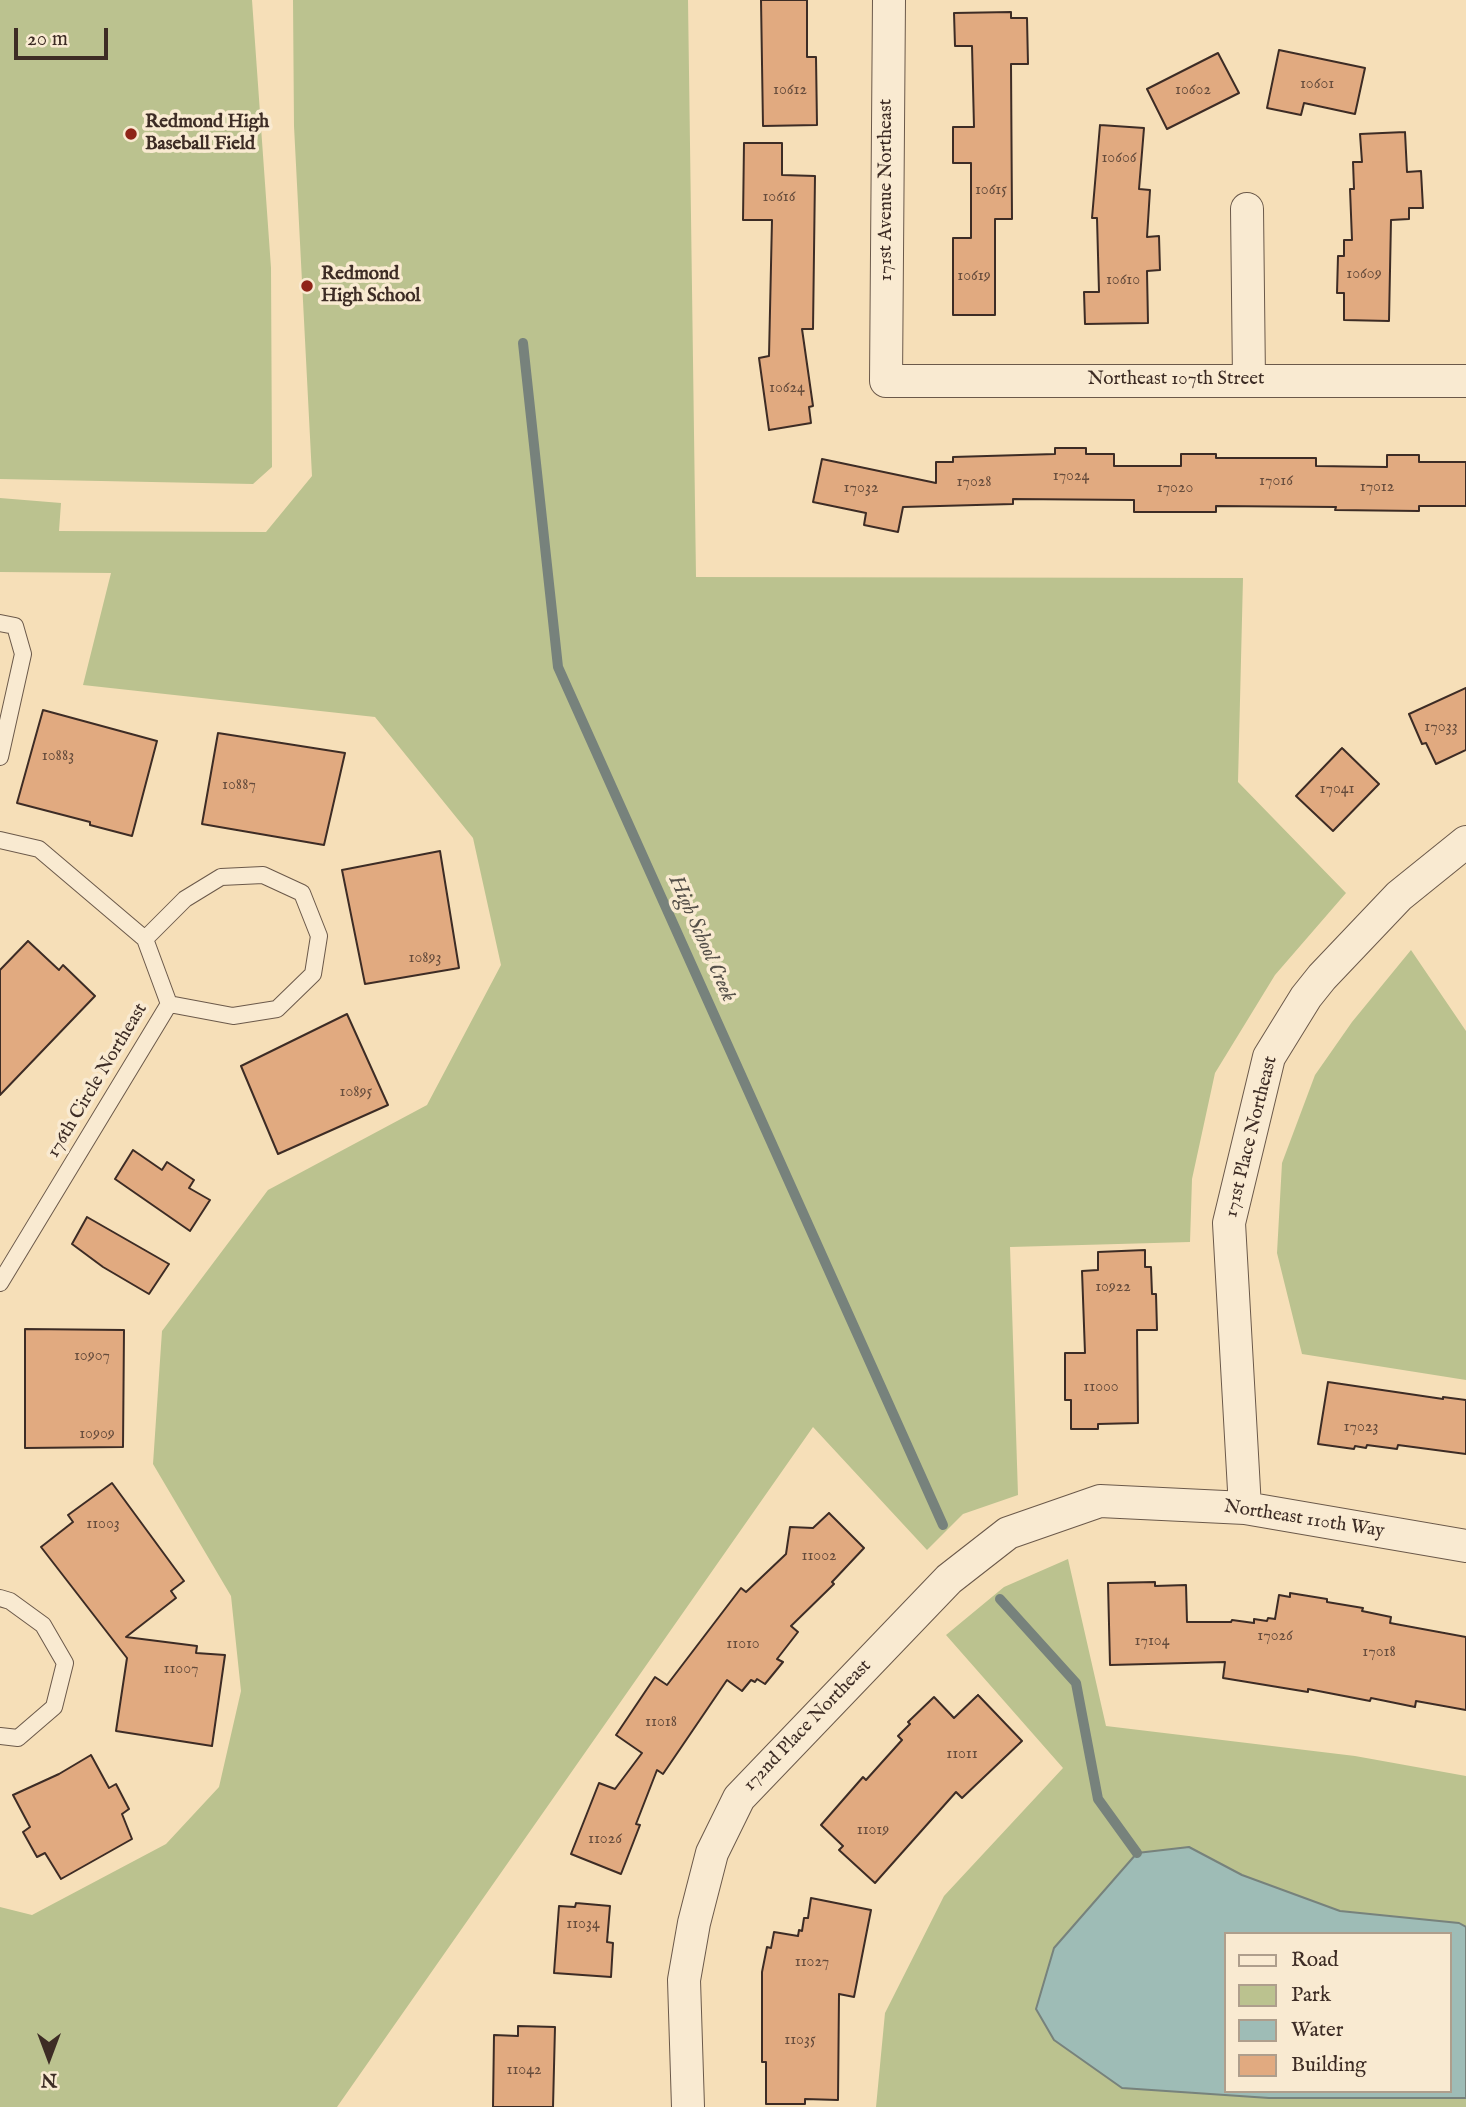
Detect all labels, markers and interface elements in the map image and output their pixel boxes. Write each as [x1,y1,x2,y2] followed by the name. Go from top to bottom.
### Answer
[18,14,112,58] scale bar
[27,26,68,53] text: 20 m
[1300,75,1334,95] house number: 10601
[773,81,807,101] house number: 10612
[1175,81,1211,101] house number: 10602
[876,99,898,281] street label: 171st Avenue Northeast
[145,112,269,156] place label: Redmond High Baseball Field
[123,126,139,142] marker: Redmond High Baseball Field
[1101,149,1137,169] house number: 10606
[975,181,1007,201] house number: 10615
[762,188,796,208] house number: 10616
[321,264,421,308] place label: Redmond High School
[1346,265,1382,285] house number: 10609
[957,267,991,287] house number: 10619
[1106,271,1140,291] house number: 10610
[299,278,315,294] marker: Redmond High School
[1087,369,1265,391] street label: Northeast 107th Street
[769,379,805,399] house number: 10624
[1053,467,1089,487] house number: 17024
[1259,472,1293,492] house number: 17016
[956,473,992,493] house number: 17028
[1360,478,1394,498] house number: 17012
[844,479,878,499] house number: 17032
[1157,479,1193,499] house number: 17020
[1424,718,1458,738] house number: 17033
[42,747,74,767] house number: 10883
[222,776,256,796] house number: 10887
[1319,780,1355,800] house number: 17041
[662,872,740,1006] water label: High School Creek
[409,949,441,969] house number: 10893
[43,1000,153,1162] street label: 176th Circle Northeast
[1221,1054,1283,1220] street label: 171st Place Northeast
[340,1083,372,1103] house number: 10895
[1095,1278,1131,1298] house number: 10922
[74,1347,110,1367] house number: 10907
[1083,1378,1119,1398] house number: 11000
[1344,1418,1378,1438] house number: 17023
[79,1425,115,1445] house number: 10909
[1222,1496,1386,1544] street label: Northeast 110th Way
[86,1515,120,1535] house number: 11003
[801,1547,837,1567] house number: 11002
[1257,1627,1293,1647] house number: 17026
[1134,1632,1170,1652] house number: 17104
[726,1635,760,1655] house number: 11010
[1362,1643,1396,1663] house number: 17018
[739,1655,877,1797] street label: 172nd Place Northeast
[163,1660,199,1680] house number: 11007
[645,1713,677,1733] house number: 11018
[946,1745,978,1765] house number: 11011
[857,1821,889,1841] house number: 11019
[588,1830,622,1850] house number: 11026
[566,1915,600,1935] house number: 11034
[1224,1932,1452,2093] legend
[1291,1947,1338,1974] text: Road
[795,1953,829,1973] house number: 11027
[1291,1982,1331,2009] text: Park
[1291,2017,1343,2044] text: Water
[14,2023,84,2093] north arrow
[784,2031,816,2051] house number: 11035
[1291,2052,1366,2079] text: Building
[506,2061,542,2081] house number: 11042
[41,2067,57,2091] text: N

